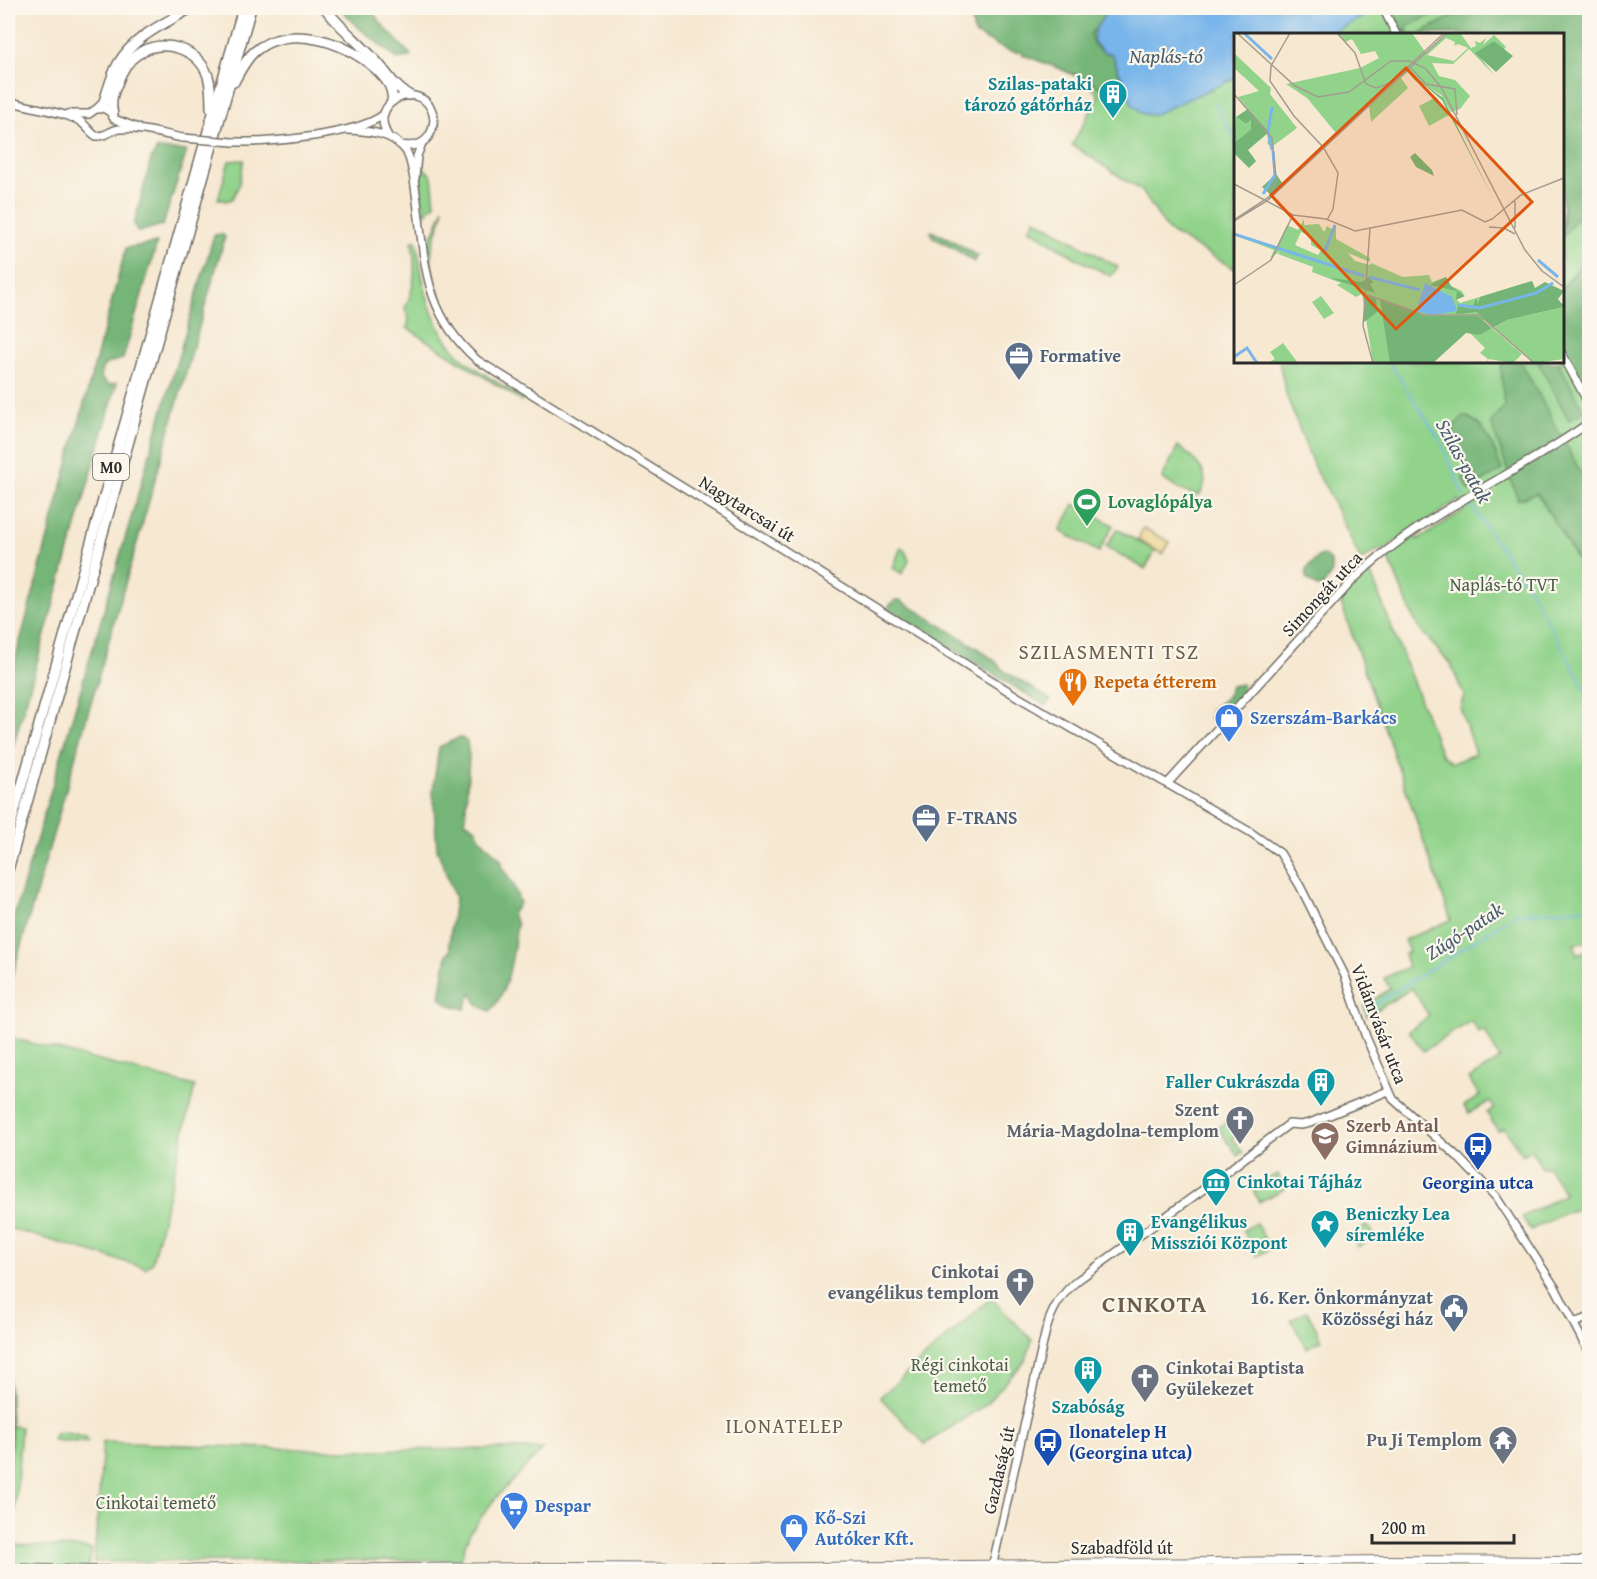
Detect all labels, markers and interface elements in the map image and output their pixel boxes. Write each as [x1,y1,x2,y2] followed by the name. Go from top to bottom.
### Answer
[1234,33,1564,363] inset map
[1128,41,1203,70] water label: Naplás-tó
[964,70,1092,118] place label: Szilas-pataki tározó gátőrház
[1097,78,1129,120] building icon: Szilas-pataki tározó gátőrház
[1003,340,1035,382] office icon: Formative
[1040,342,1121,369] place label: Formative
[1429,413,1500,509] water label: Szilas-patak
[93,454,129,480] road number: M0
[694,468,801,549] street label: Nagytarcsai út
[1071,486,1103,528] sports icon: Lovaglópálya
[1108,488,1213,515] place label: Lovaglópálya
[1275,545,1369,642] street label: Simongát utca
[1450,571,1558,598] park label: Naplás-tó TVT
[1018,636,1200,667] district label: SZILASMENTI TSZ
[1057,666,1089,708] restaurant icon: Repeta étterem
[1094,668,1217,695] place label: Repeta étterem
[1213,702,1245,744] shop icon: Szerszám-Barkács
[1250,704,1397,731] place label: Szerszám-Barkács
[910,802,942,844] office icon: F-TRANS
[947,804,1018,831] place label: F-TRANS
[1419,894,1509,967] water label: Zúgó-patak
[1344,960,1415,1088] street label: Vidámvásár utca
[1305,1066,1337,1108] building icon: Faller Cukrászda
[1166,1068,1301,1095] place label: Faller Cukrászda
[1007,1096,1220,1144] place label: Szent Mária-Magdolna-templom
[1224,1104,1256,1146] church icon: Szent Mária-Magdolna-templom
[1346,1112,1439,1160] place label: Szerb Antal Gimnázium
[1309,1120,1341,1162] school or university icon: Szerb Antal Gimnázium
[1462,1130,1494,1172] bus stop icon: Georgina utca
[1200,1166,1232,1208] museum icon: Cinkotai Tájház
[1237,1168,1362,1195] place label: Cinkotai Tájház
[1422,1169,1534,1196] place label: Georgina utca
[1346,1200,1451,1248] place label: Beniczky Lea síremléke
[1151,1208,1288,1256] place label: Evangélikus Missziói Központ
[1309,1208,1341,1250] place icon: Beniczky Lea síremléke
[1114,1216,1146,1258] building icon: Evangélikus Missziói Központ
[828,1258,1000,1306] place label: Cinkotai evangélikus templom
[1004,1266,1036,1308] church icon: Cinkotai evangélikus templom
[1250,1284,1433,1332] place label: 16. Ker. Önkormányzat Közösségi ház
[1102,1286,1208,1321] district label: CINKOTA
[1438,1292,1470,1334] public building icon: 16. Ker. Önkormányzat Közösségi ház
[911,1351,1009,1399] park label: Régi cinkotai temető
[1072,1354,1104,1396] building icon: Szabóság
[1166,1354,1305,1402] place label: Cinkotai Baptista Gyülekezet
[1129,1362,1161,1404] church icon: Cinkotai Baptista Gyülekezet
[1051,1393,1125,1420] place label: Szabóság
[725,1411,845,1440] district label: ILONATELEP
[1069,1418,1192,1466] place label: Ilonatelep H (Georgina utca)
[975,1422,1022,1517] street label: Gazdaság út
[1487,1424,1519,1466] temple icon: Pu Ji Templom
[1032,1426,1064,1468] bus stop icon: Ilonatelep H (Georgina utca)
[1366,1426,1483,1453] place label: Pu Ji Templom
[96,1489,216,1516] park label: Cinkotai temető
[498,1490,530,1532] supermarket icon: Despar
[535,1492,592,1519] place label: Despar
[815,1504,914,1552] place label: Kő-Szi Autóker Kft.
[1372,1507,1514,1545] scale bar
[778,1512,810,1554] shop icon: Kő-Szi Autóker Kft.
[1381,1514,1426,1541] text: 200 m
[1071,1534,1174,1561] street label: Szabadföld út

